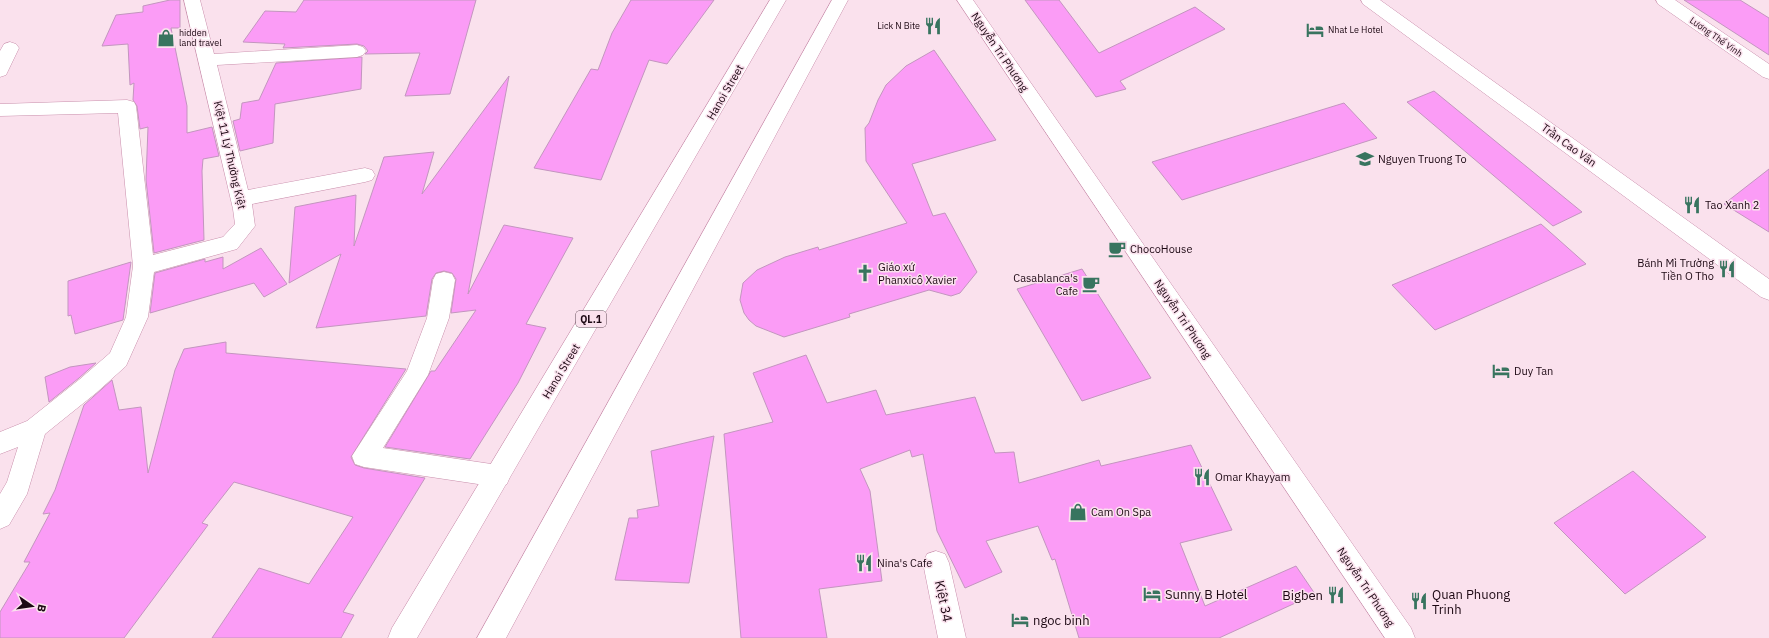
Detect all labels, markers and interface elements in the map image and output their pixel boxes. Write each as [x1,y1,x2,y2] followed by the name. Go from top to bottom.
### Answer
[968,10,1032,94] street label: Nguyễn Tri Phương
[1688,14,1745,59] street label: Lương Thế Vinh
[923,16,943,36] restaurant icon: Lick N Bite
[877,20,920,31] place label: Lick N Bite
[1305,20,1325,40] hotel icon: Nhat Le Hotel
[1328,24,1384,35] place label: Nhat Le Hotel
[179,27,222,48] place label: hidden land travel
[156,28,176,48] shop icon: hidden land travel
[704,62,747,122] street label: Hanoi Street
[211,100,249,210] street label: Kiệt 11 Lý Thường Kiệt
[1539,120,1599,170] street label: Trần Cao Vân
[1355,149,1375,169] school or university icon: Nguyen Truong To
[1378,152,1467,166] place label: Nguyen Truong To
[1682,195,1702,215] restaurant icon: Tao Xanh 2
[1705,198,1759,212] place label: Tao Xanh 2
[1107,239,1127,259] cafe icon: ChocoHouse
[1130,242,1192,256] place label: ChocoHouse
[1637,256,1714,283] place label: Bánh Mì Trường Tiền O Tho
[1717,259,1737,279] restaurant icon: Bánh Mì Trường Tiền O Tho
[878,260,956,287] place label: Giáo xứ Phanxicô Xavier
[855,263,875,283] church icon: Giáo xứ Phanxicô Xavier
[1013,271,1078,298] place label: Casablanca's Cafe
[1081,274,1101,294] cafe icon: Casablanca's Cafe
[1151,277,1215,361] street label: Nguyễn Tri Phương
[576,311,606,327] road number: QL.1
[539,341,583,401] street label: Hanoi Street
[1491,361,1511,381] hotel icon: Duy Tan
[1514,364,1553,378] place label: Duy Tan
[1192,467,1212,487] restaurant icon: Omar Khayyam
[1215,470,1290,484] place label: Omar Khayyam
[1068,502,1088,522] shop icon: Cam On Spa
[1091,505,1151,519] place label: Cam On Spa
[1334,545,1398,629] street label: Nguyễn Tri Phương
[854,553,874,573] restaurant icon: Nina's Cafe
[877,556,932,570] place label: Nina's Cafe
[931,579,956,624] street label: Kiệt 34
[1142,584,1162,604] hotel icon: Sunny B Hotel
[1326,585,1346,605] restaurant icon: Bigben
[12,586,52,626] north arrow
[1165,586,1248,603] place label: Sunny B Hotel
[1432,586,1510,618] place label: Quan Phuong Trinh
[1282,587,1323,604] place label: Bigben
[1409,591,1429,611] restaurant icon: Quan Phuong Trinh
[34,603,49,613] text: B
[1010,610,1030,630] hotel icon: ngoc binh
[1033,612,1090,629] place label: ngoc binh

